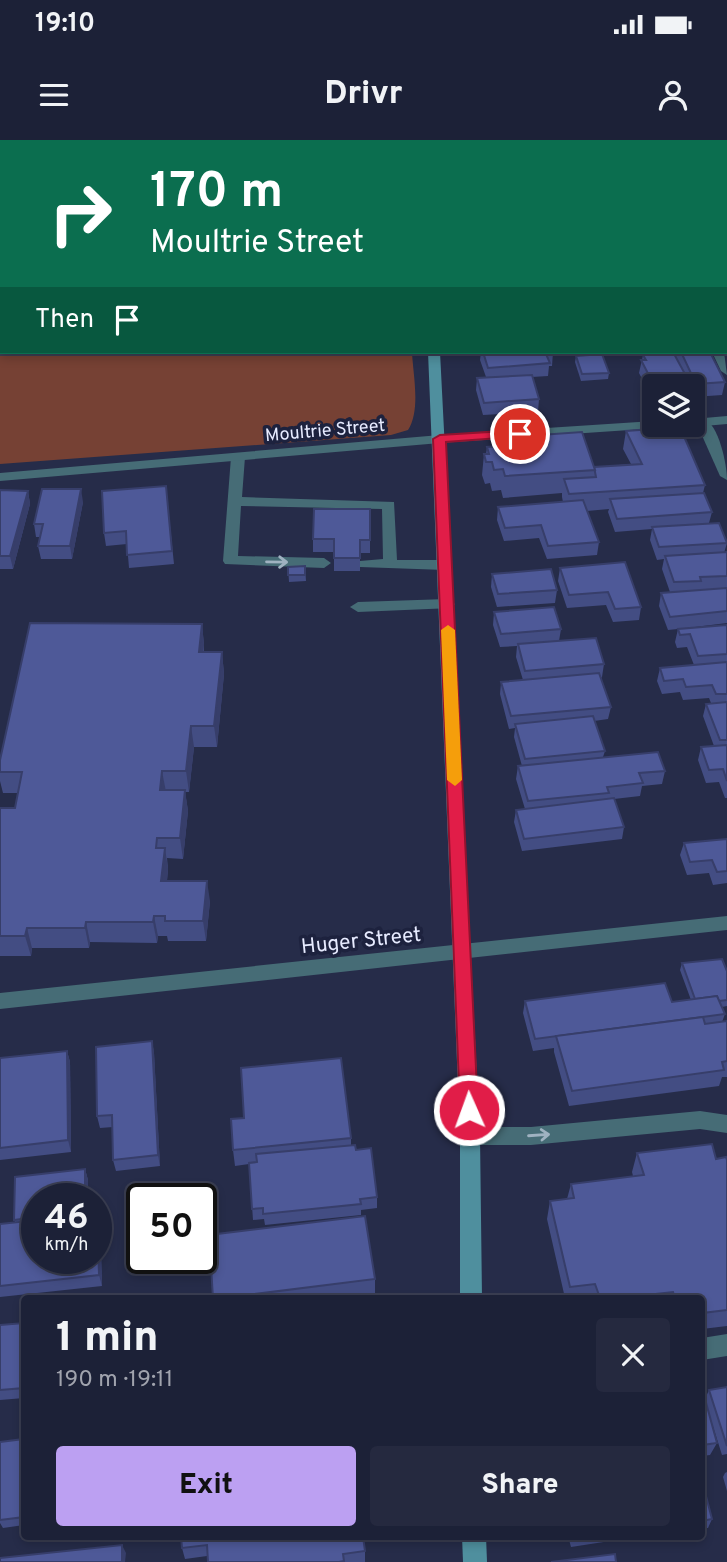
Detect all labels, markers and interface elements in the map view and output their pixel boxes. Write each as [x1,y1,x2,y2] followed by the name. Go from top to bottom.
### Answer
[35,8,95,41] text: 19:10
[325,75,402,115] text: Drivr
[35,76,73,114] icon: menu
[654,76,692,114] icon: person
[150,163,283,225] text: 170 m
[35,168,126,259] icon: right
[150,224,364,264] text: Moultrie Street
[108,301,146,339] icon: arrive
[35,304,94,337] text: Then
[642,374,705,437] map controls
[642,374,705,437] button: layers
[490,404,550,464] pin
[264,415,386,448] street label: Moultrie Street
[501,415,539,453] icon: arrive
[266,555,289,569] one-way arrow
[300,922,423,961] street label: Huger Street
[432,1073,506,1147] position arrow
[527,1128,549,1141] one-way arrow
[126,1183,217,1274] speed limit sign: 50
[45,1197,89,1241] text: 46
[45,1234,88,1257] text: km/h
[56,1313,159,1366] text: 1 min
[596,1318,670,1392] button: close
[56,1366,173,1395] text: 190 m · 19:11
[56,1446,356,1526] button: Exit
[370,1446,670,1526] button: Share

